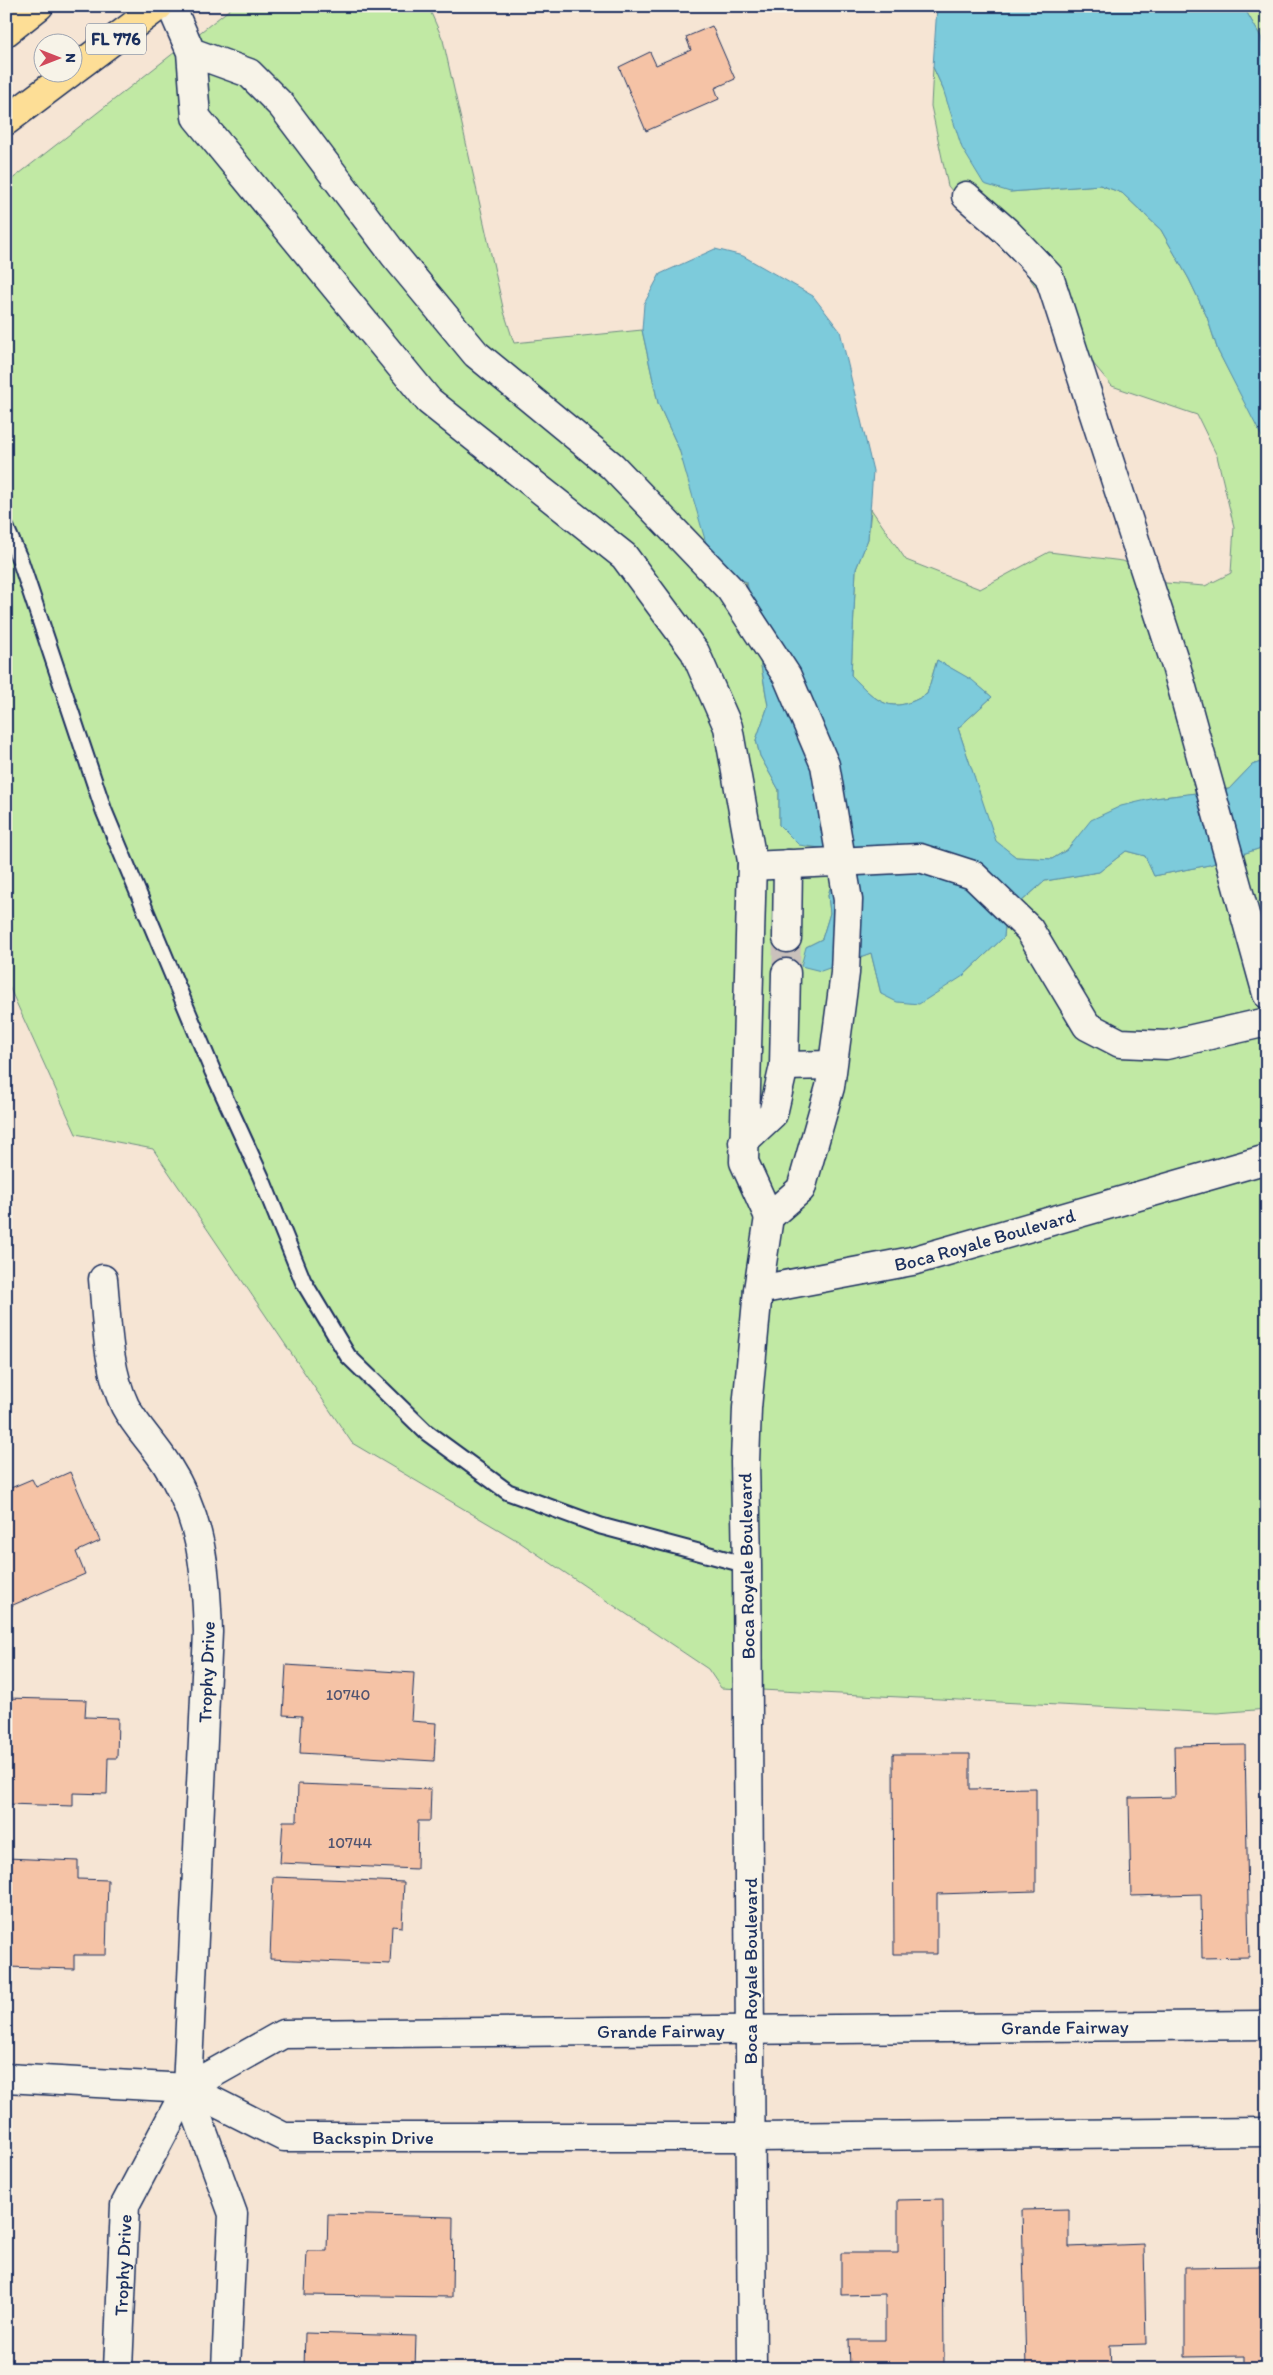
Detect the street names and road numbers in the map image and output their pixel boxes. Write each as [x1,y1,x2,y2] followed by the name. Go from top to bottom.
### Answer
[86,23,146,54] road number: FL 776
[892,1204,1078,1276] street label: Boca Royale Boulevard
[733,1472,760,1660] street label: Boca Royale Boulevard
[193,1621,220,1723] street label: Trophy Drive
[739,1877,762,2064] street label: Boca Royale Boulevard
[1001,2015,1129,2039] street label: Grande Fairway
[597,2019,725,2043] street label: Grande Fairway
[312,2126,434,2149] street label: Backspin Drive
[109,2214,137,2316] street label: Trophy Drive

